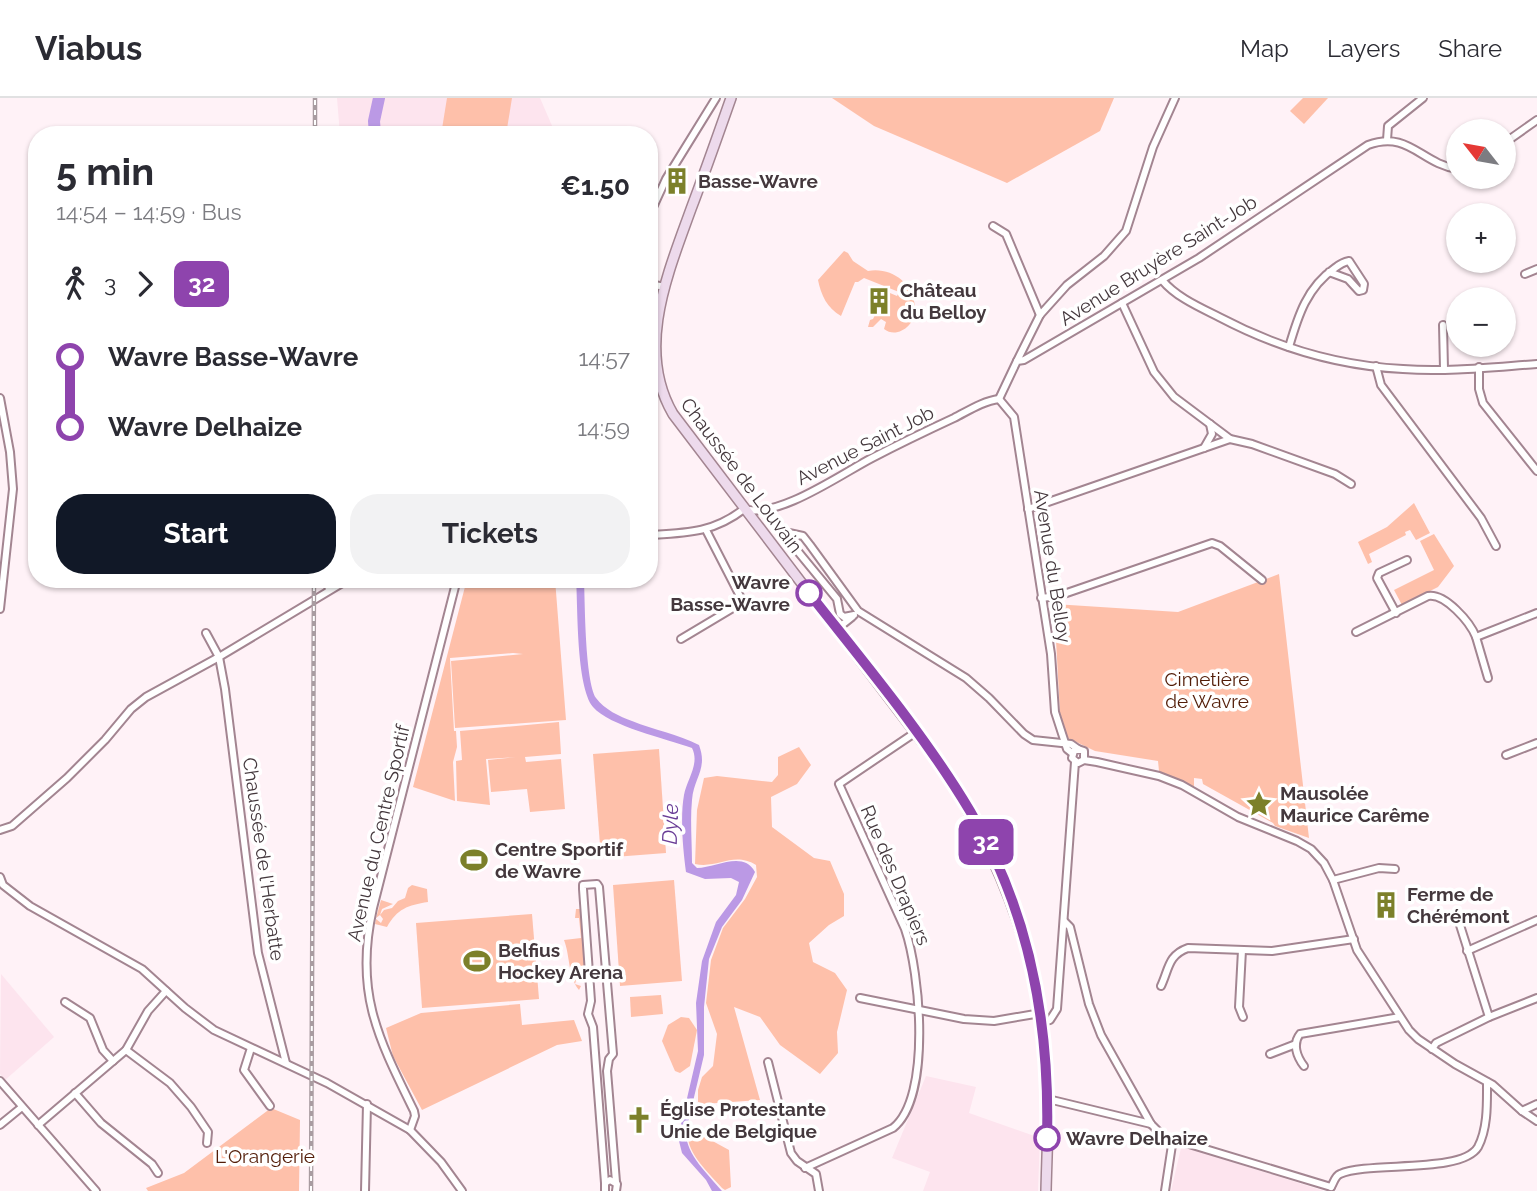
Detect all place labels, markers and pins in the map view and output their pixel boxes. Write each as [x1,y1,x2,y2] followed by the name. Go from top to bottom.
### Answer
[662,166,692,196] building icon: Basse-Wavre
[698,170,818,192] place label: Basse-Wavre
[900,279,987,323] place label: Château du Belloy
[864,286,894,316] building icon: Château du Belloy
[670,571,790,615] place label: Wavre Basse-Wavre
[796,580,822,606] marker: Wavre Basse-Wavre
[1280,782,1429,826] place label: Mausolée Maurice Carême
[1244,789,1274,819] place icon: Mausolée Maurice Carême
[495,838,624,882] place label: Centre Sportif de Wavre
[459,845,489,875] sports icon: Centre Sportif de Wavre
[1407,883,1510,927] place label: Ferme de Chérémont
[1371,890,1401,920] building icon: Ferme de Chérémont
[498,939,623,983] place label: Belfius Hockey Arena
[462,946,492,976] sports icon: Belfius Hockey Arena
[660,1098,826,1142] place label: Église Protestante Unie de Belgique
[624,1105,654,1135] church icon: Église Protestante Unie de Belgique
[1034,1125,1060,1151] marker: Wavre Delhaize
[1066,1127,1208,1149] place label: Wavre Delhaize

